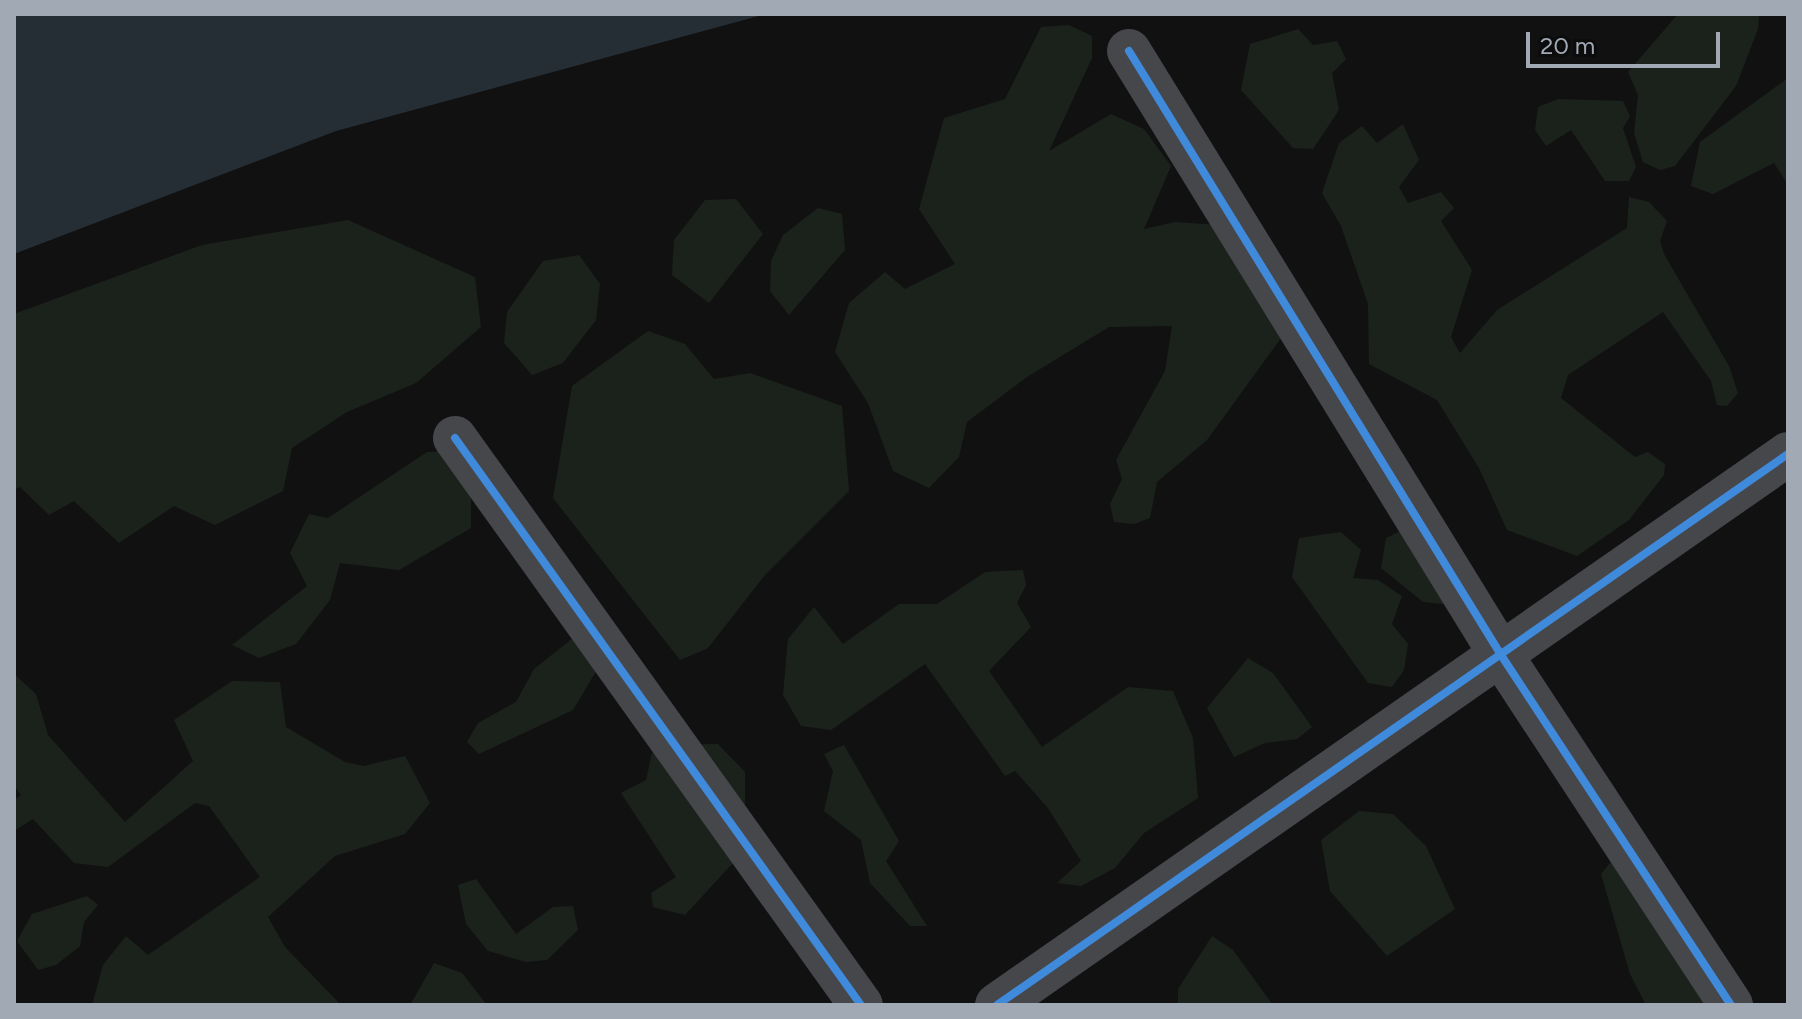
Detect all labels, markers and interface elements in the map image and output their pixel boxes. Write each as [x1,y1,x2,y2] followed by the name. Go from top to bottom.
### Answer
[1530,16,1724,66] scale bar
[1540,31,1595,60] text: 20 m

